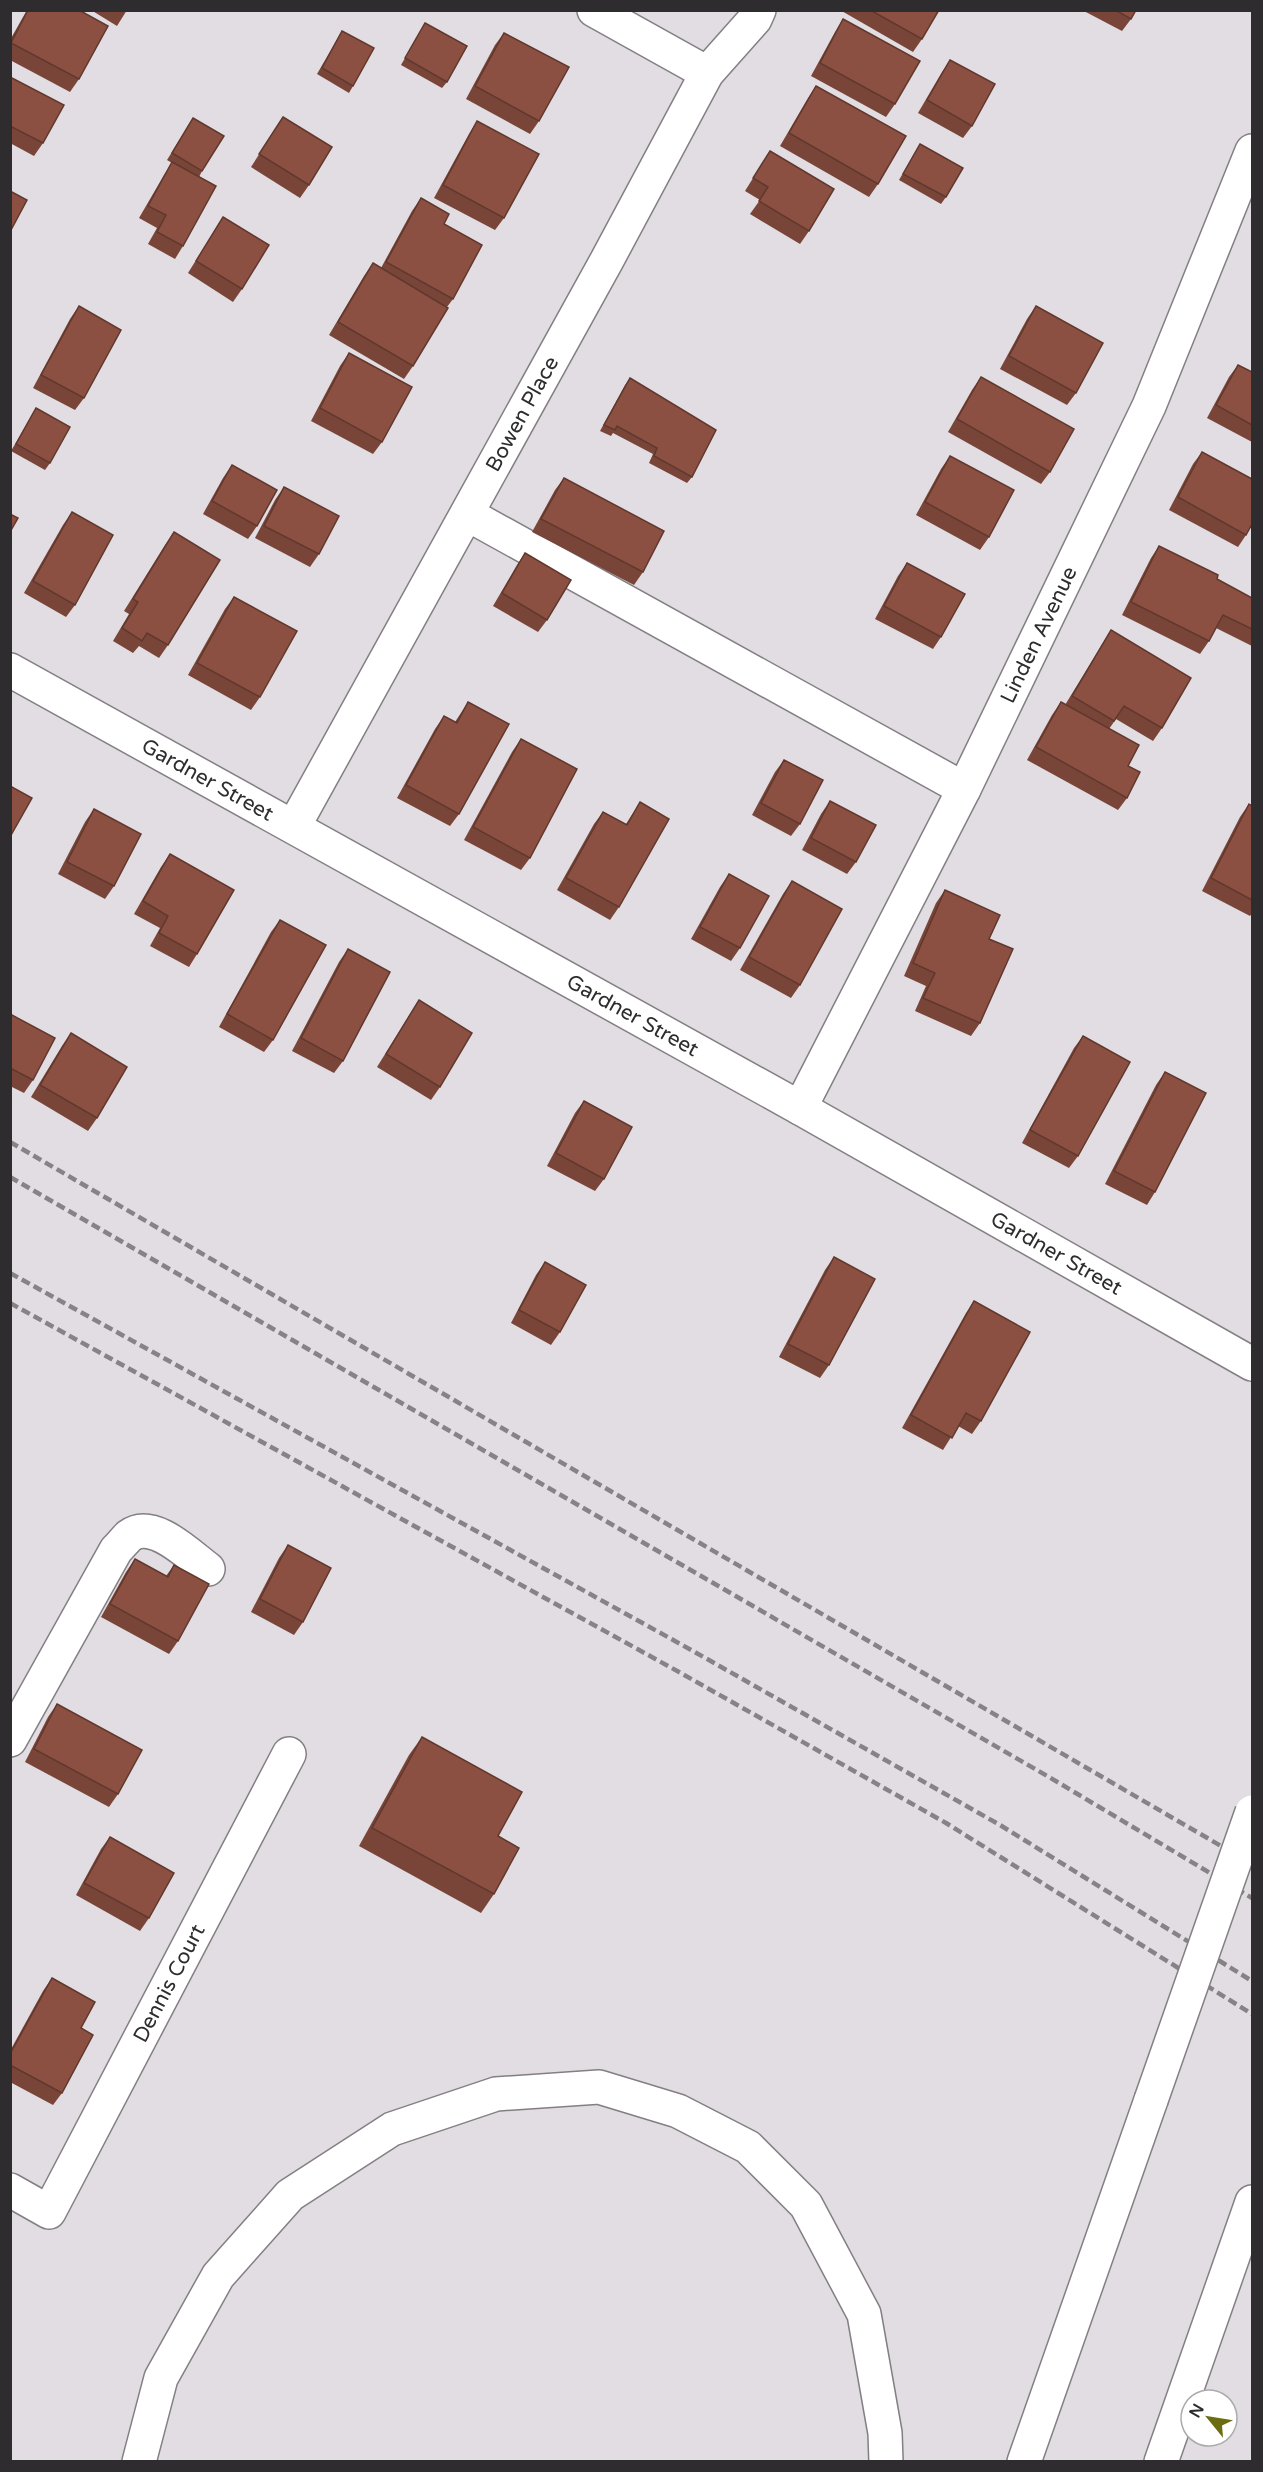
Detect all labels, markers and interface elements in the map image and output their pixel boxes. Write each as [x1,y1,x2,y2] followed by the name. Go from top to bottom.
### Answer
[480,352,564,476] street label: Bowen Place
[995,562,1082,707] street label: Linden Avenue
[137,733,278,826] street label: Gardner Street
[562,969,703,1062] street label: Gardner Street
[986,1206,1127,1300] street label: Gardner Street
[128,1920,210,2046] street label: Dennis Court
[1179,2388,1239,2448] north arrow
[1185,2400,1209,2422] text: N

